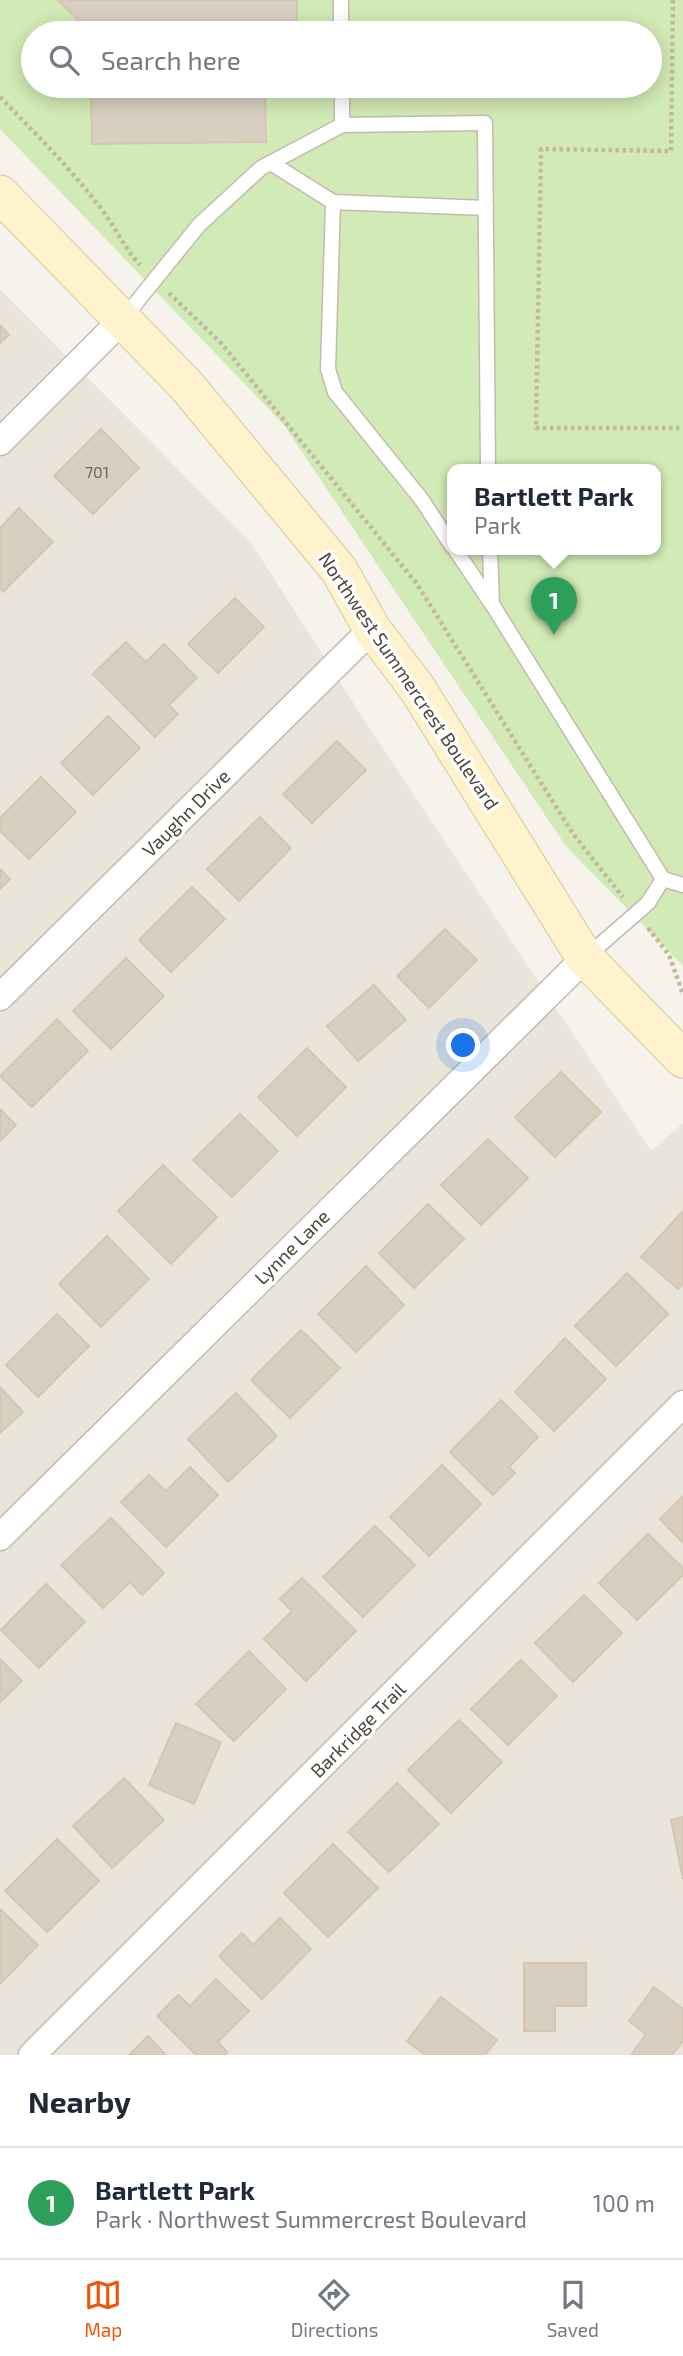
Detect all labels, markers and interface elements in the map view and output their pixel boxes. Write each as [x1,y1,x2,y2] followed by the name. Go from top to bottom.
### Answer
[21,21,662,98] search box
[45,41,83,79] icon: search
[101,44,241,75] text: Search here
[85,462,109,481] house number: 701
[447,464,661,555] popup
[474,480,634,511] text: Bartlett Park
[474,511,521,539] text: Park
[315,548,504,814] street label: Northwest Summercrest Boulevard
[531,577,577,635] pin: 1
[137,764,234,861] street label: Vaughn Drive
[446,1028,480,1062] your location
[249,1204,334,1289] street label: Lynne Lane
[305,1677,410,1782] street label: Barkridge Trail
[28,2083,131,2119] text: Nearby
[95,2174,255,2205] text: Bartlett Park
[46,2189,56,2217] text: 1
[593,2189,655,2217] text: 100 m
[95,2205,527,2233] text: Park · Northwest Summercrest Boulevard
[84,2276,122,2341] tab: Map
[291,2276,378,2341] tab: Directions
[547,2276,599,2341] tab: Saved

